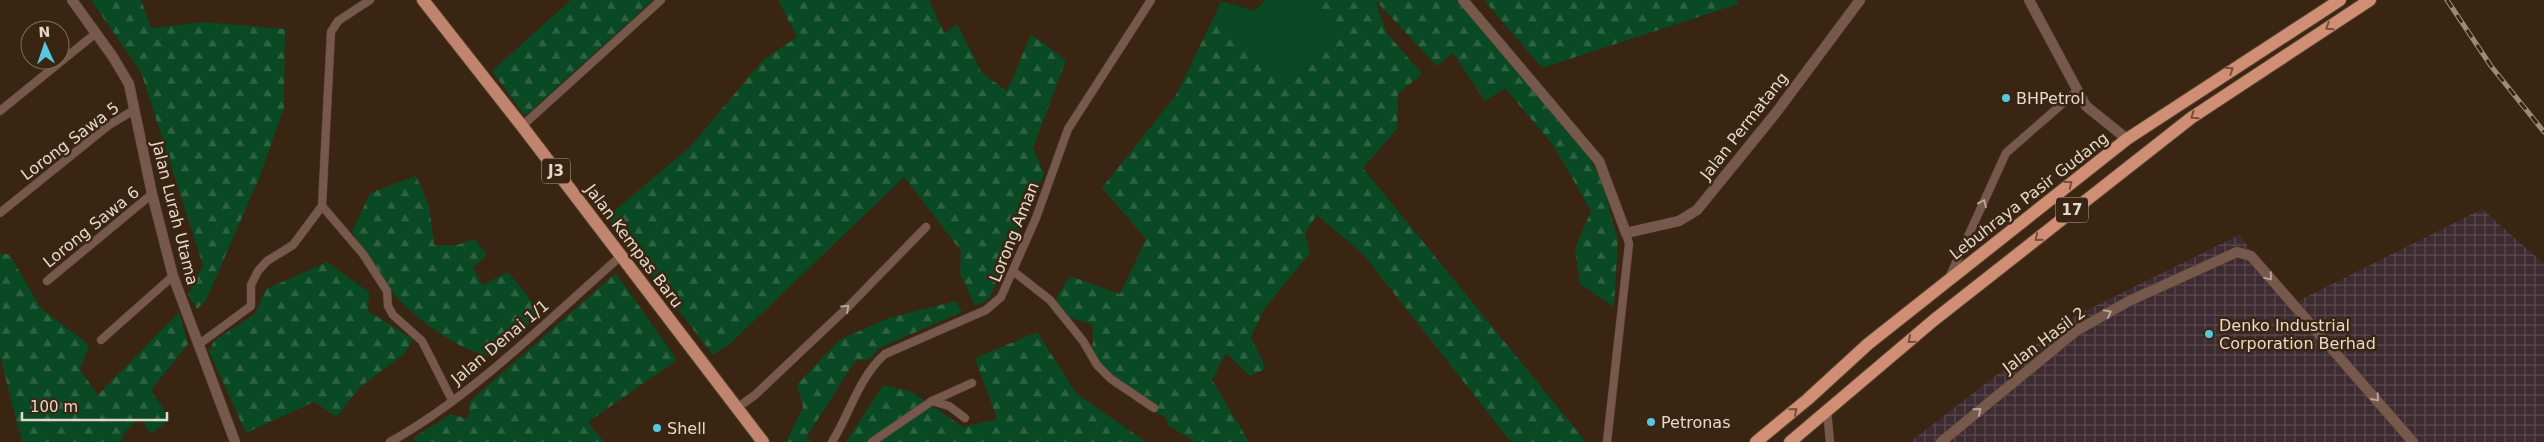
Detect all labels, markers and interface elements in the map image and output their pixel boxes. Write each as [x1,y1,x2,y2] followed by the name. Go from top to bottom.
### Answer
[20,20,70,70] north arrow
[2325,21,2335,30] one-way arrow
[38,24,51,40] text: N
[2225,67,2234,77] one-way arrow
[1696,69,1792,184] street label: Jalan Permatang
[2016,89,2085,108] place label: BHPetrol
[2000,92,2012,104] marker: BHPetrol
[17,98,123,184] street label: Lorong Sawa 5
[2190,110,2199,119] one-way arrow
[1946,128,2112,264] street label: Lebuhraya Pasir Gudang
[148,138,202,287] street label: Jalan Lurah Utama
[542,158,570,184] road number: J3
[985,179,1043,285] street label: Lorong Aman
[581,180,687,312] street label: Jalan Kempas Baru
[2063,182,2072,190] one-way arrow
[39,183,143,271] street label: Lorong Sawa 6
[2056,198,2088,222] road number: 17
[1977,199,1987,208] one-way arrow
[2035,232,2044,240] one-way arrow
[2263,271,2272,280] one-way arrow
[447,296,553,389] street label: Jalan Denai 1/1
[1998,303,2089,378] street label: Jalan Hasil 2
[840,305,849,314] one-way arrow
[2102,309,2111,319] one-way arrow
[2219,316,2376,353] place label: Denko Industrial Corporation Berhad
[2203,328,2215,340] marker: Denko Industrial Corporation Berhad
[1908,334,1917,343] one-way arrow
[22,390,168,422] scale bar
[2371,393,2380,402] one-way arrow
[30,398,78,416] text: 100 m
[1788,408,1797,416] one-way arrow
[1973,408,1982,417] one-way arrow
[1661,413,1731,432] place label: Petronas
[1645,416,1657,428] marker: Petronas
[667,419,706,438] place label: Shell
[651,422,663,434] marker: Shell

